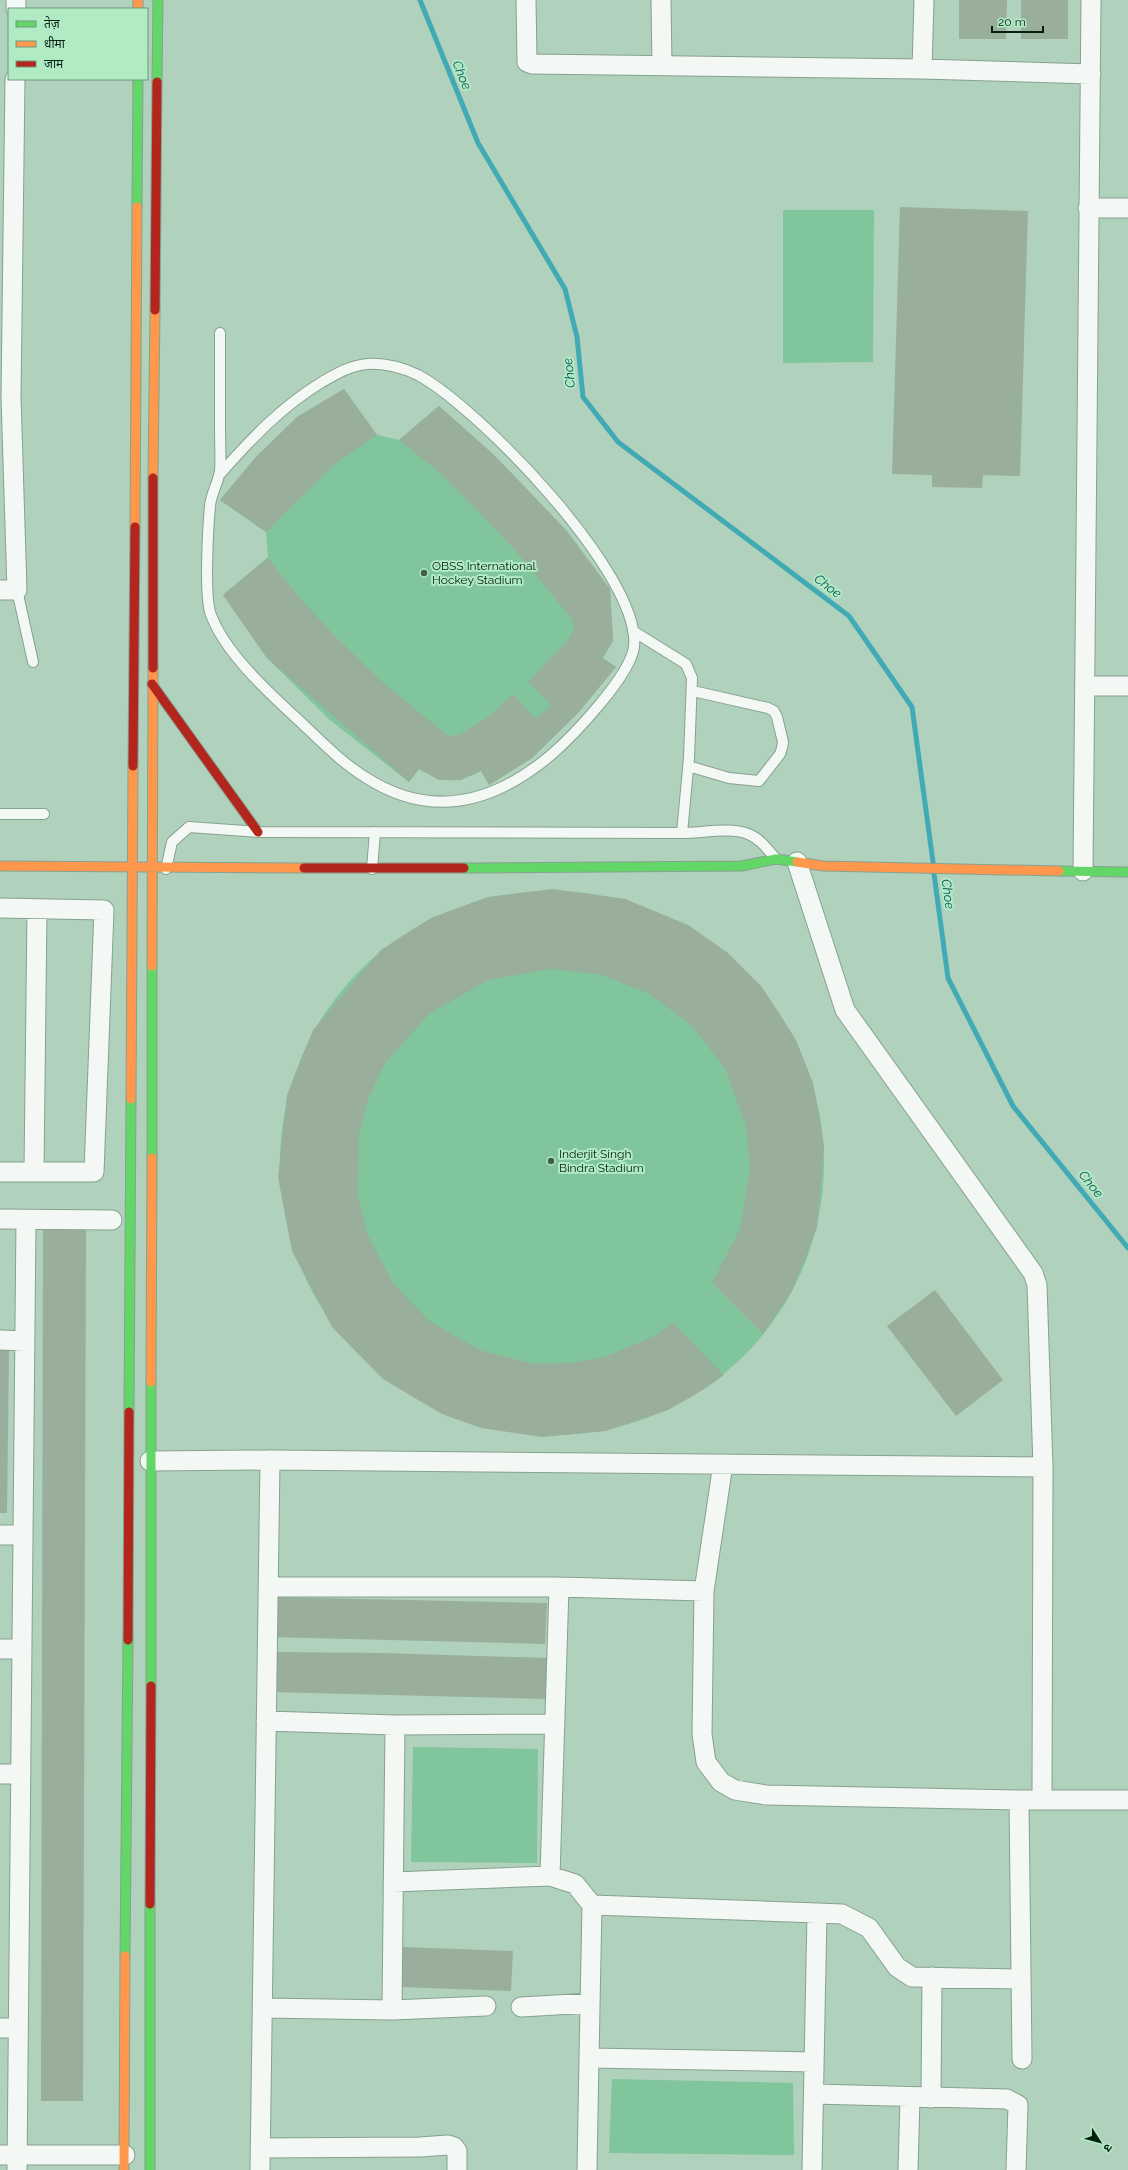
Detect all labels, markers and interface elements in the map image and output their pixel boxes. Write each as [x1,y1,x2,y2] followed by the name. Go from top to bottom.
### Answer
[8,8,148,80] legend
[992,8,1043,34] scale bar
[998,15,1026,29] text: 20 m
[44,16,61,31] text: तेज़
[44,36,66,51] text: धीमा
[44,57,64,71] text: जाम
[449,58,475,92] water label: Choe
[560,357,578,389] water label: Choe
[432,559,537,587] place label: OBSS International Hockey Stadium
[419,568,429,578] marker: OBSS International Hockey Stadium
[811,571,845,601] water label: Choe
[938,878,958,910] water label: Choe
[559,1147,644,1175] place label: Inderjit Singh Bindra Stadium
[546,1156,556,1166] marker: Inderjit Singh Bindra Stadium
[1076,1168,1106,1200] water label: Choe
[1080,2122,1120,2162] north arrow
[1100,2141,1115,2154] text: उ

